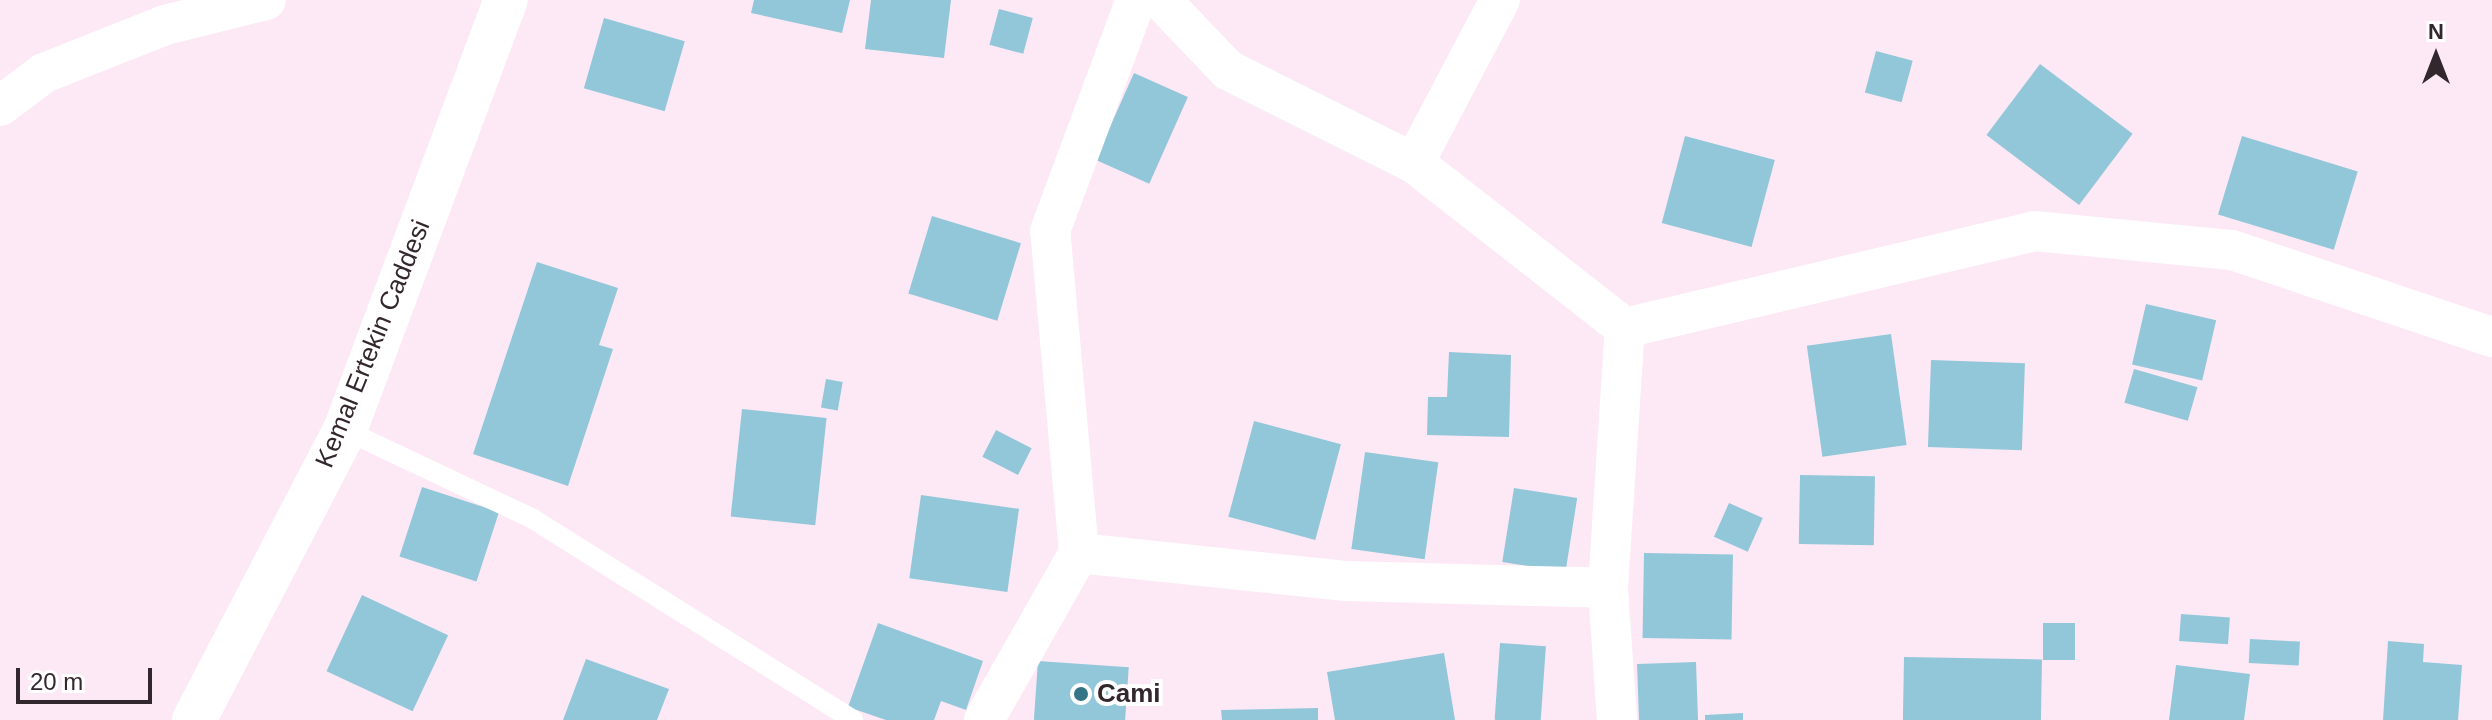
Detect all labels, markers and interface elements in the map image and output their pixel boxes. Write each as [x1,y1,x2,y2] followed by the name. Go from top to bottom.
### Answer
[2396,16,2476,96] north arrow
[2428,19,2444,44] text: N
[309,216,437,472] street label: Kemal Ertekin Caddesi
[20,652,156,702] scale bar
[30,668,83,695] text: 20 m
[1097,678,1161,710] place label: Cami
[1072,685,1090,703] marker: Cami

